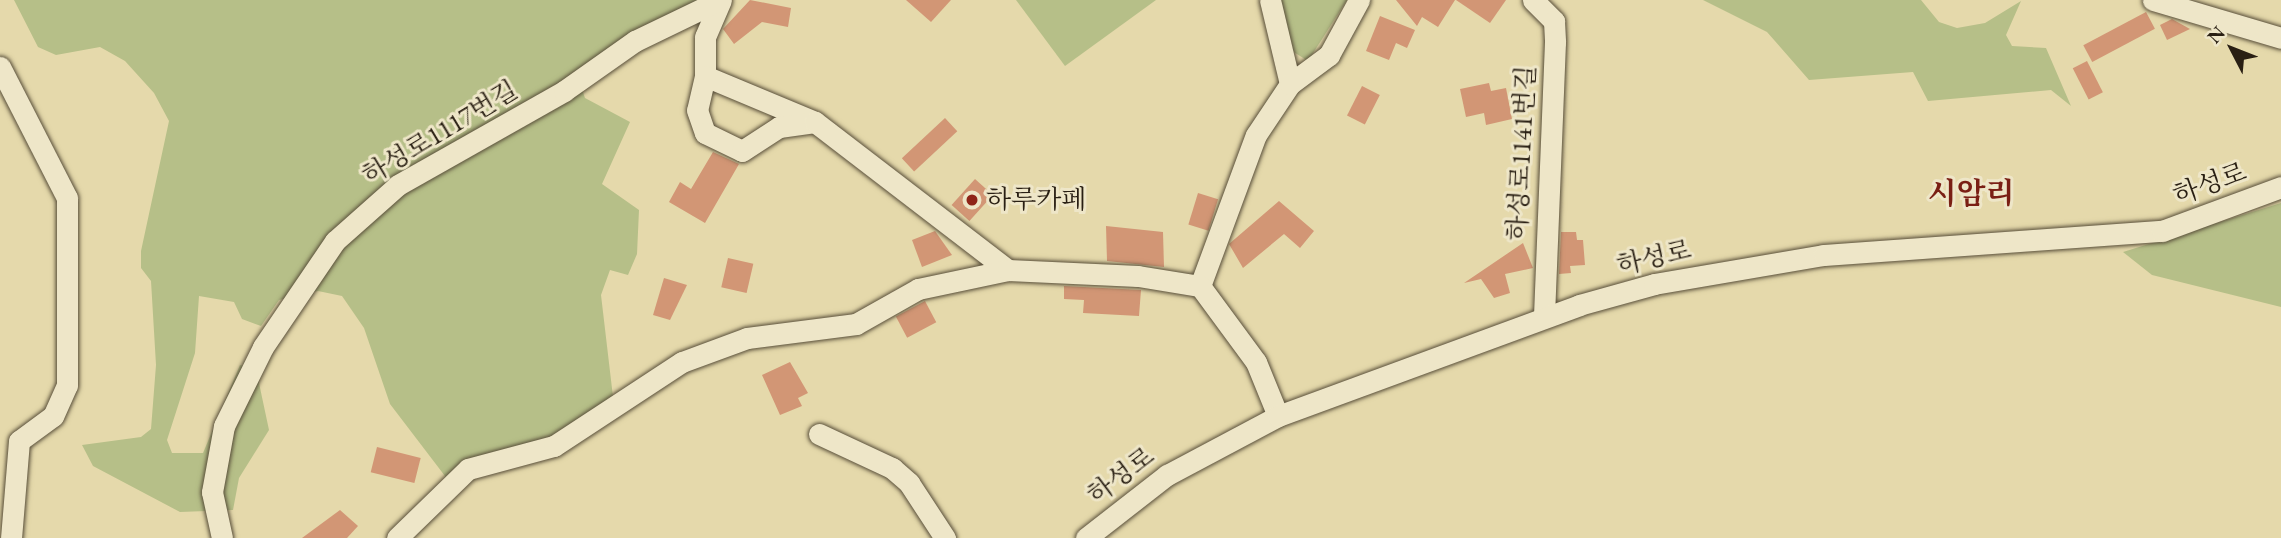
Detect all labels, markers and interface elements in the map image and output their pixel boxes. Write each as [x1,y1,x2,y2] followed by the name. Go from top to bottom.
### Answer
[2197,14,2267,84] north arrow
[2202,21,2230,49] text: N
[1502,65,1542,241] street label: 하성로1141번길
[357,74,523,192] street label: 하성로1117번길
[2169,156,2251,212] street label: 하성로
[1928,175,2014,211] district label: 시암리
[986,184,1086,216] place label: 하루카페
[964,192,980,208] marker: 하루카페
[1614,234,1694,282] street label: 하성로
[1082,441,1160,511] street label: 하성로

